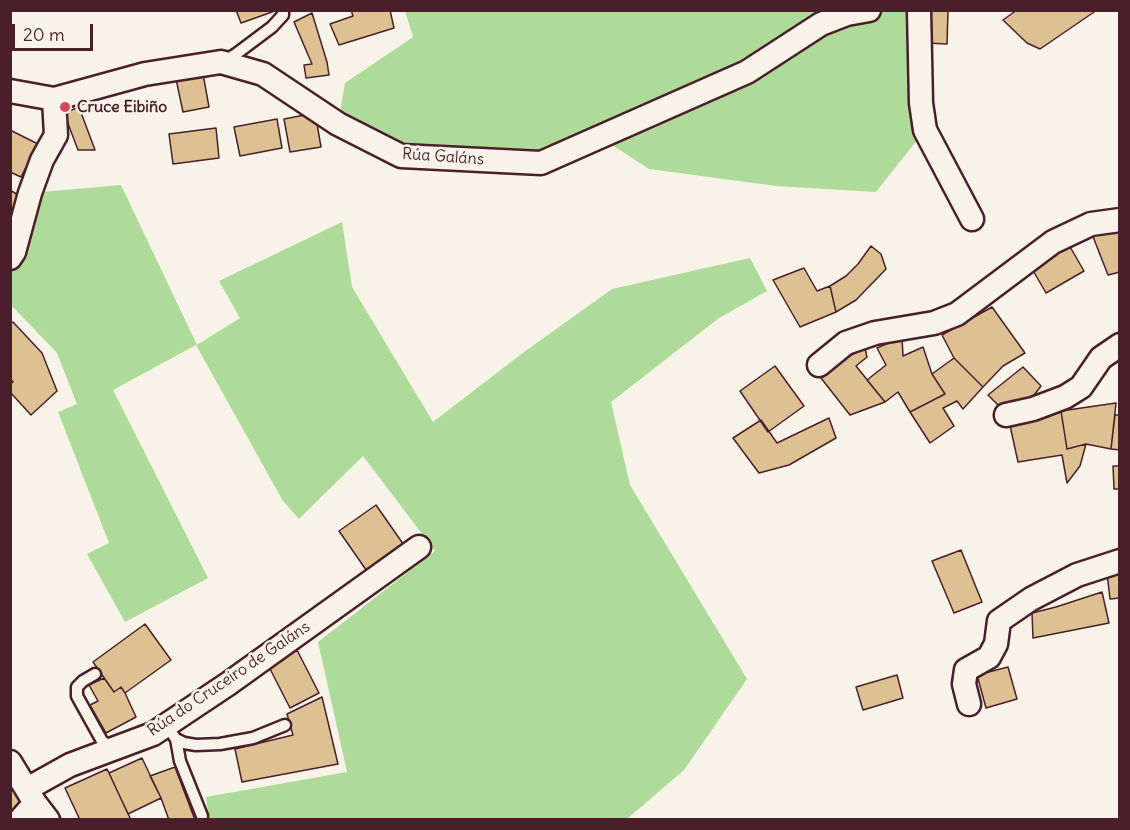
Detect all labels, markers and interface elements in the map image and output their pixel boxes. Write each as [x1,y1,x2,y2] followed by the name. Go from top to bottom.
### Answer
[15,12,96,50] scale bar
[23,23,65,46] text: 20 m
[77,97,167,117] place label: Cruce Eibiño
[58,100,72,114] marker: Cruce Eibiño
[401,145,485,169] street label: Rúa Galáns
[144,617,314,741] street label: Rúa do Cruceiro de Galáns

